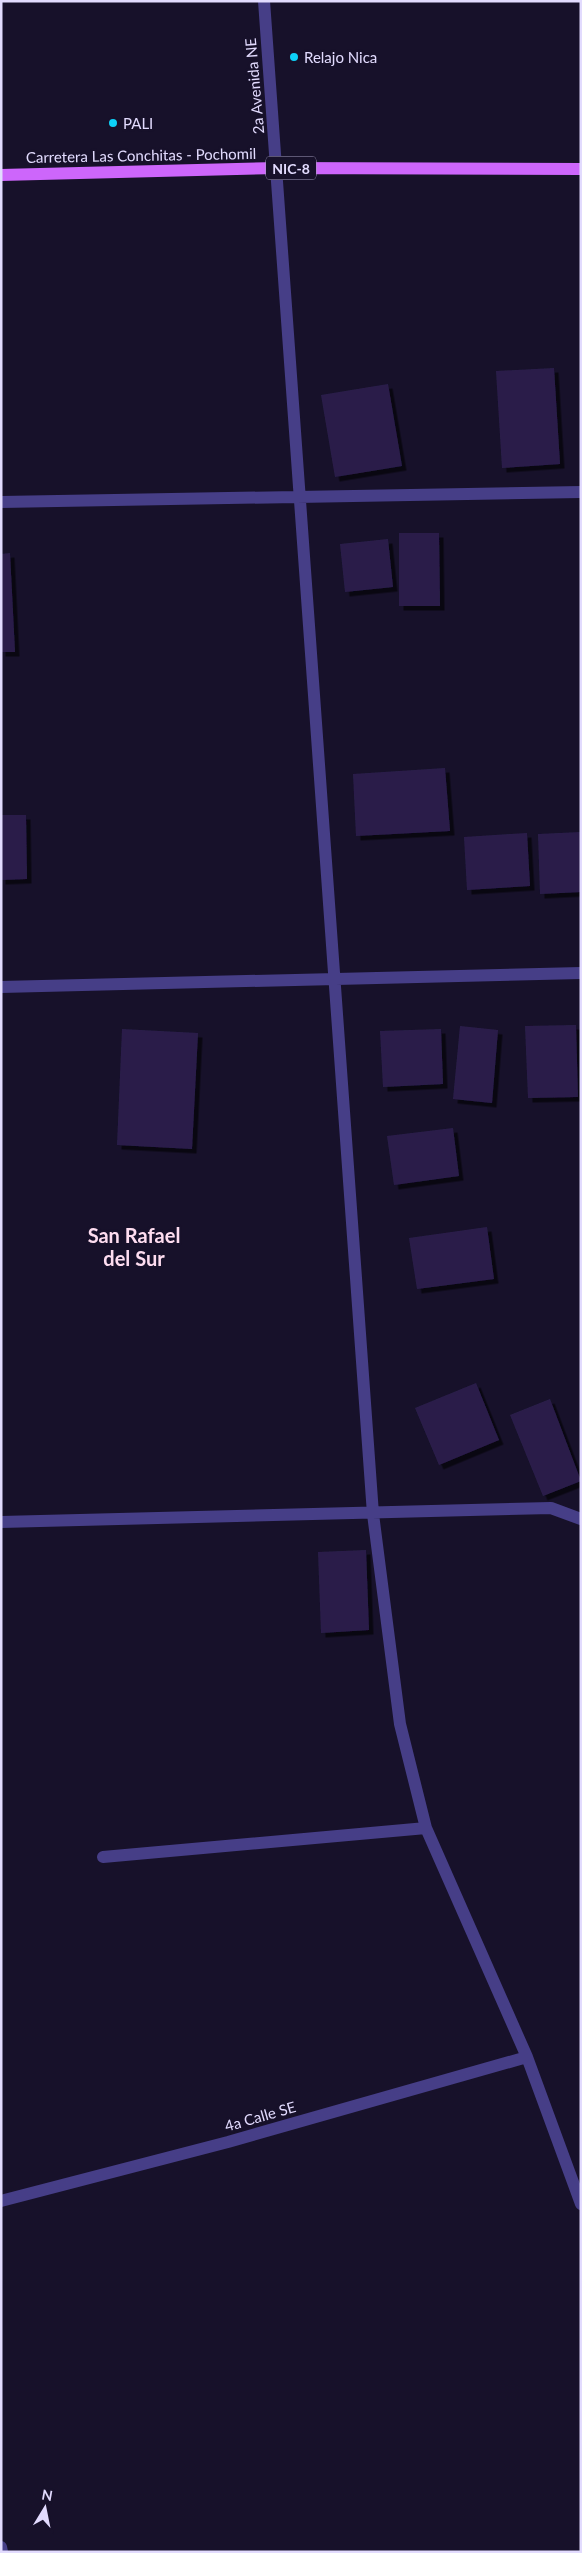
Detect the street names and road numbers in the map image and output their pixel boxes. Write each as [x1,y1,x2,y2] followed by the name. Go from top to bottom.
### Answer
[241,37,267,135] street label: 2a Avenida NE
[26,144,256,166] street label: Carretera Las Conchitas - Pochomil
[266,156,316,180] road number: NIC-8
[222,2097,298,2135] street label: 4a Calle SE

